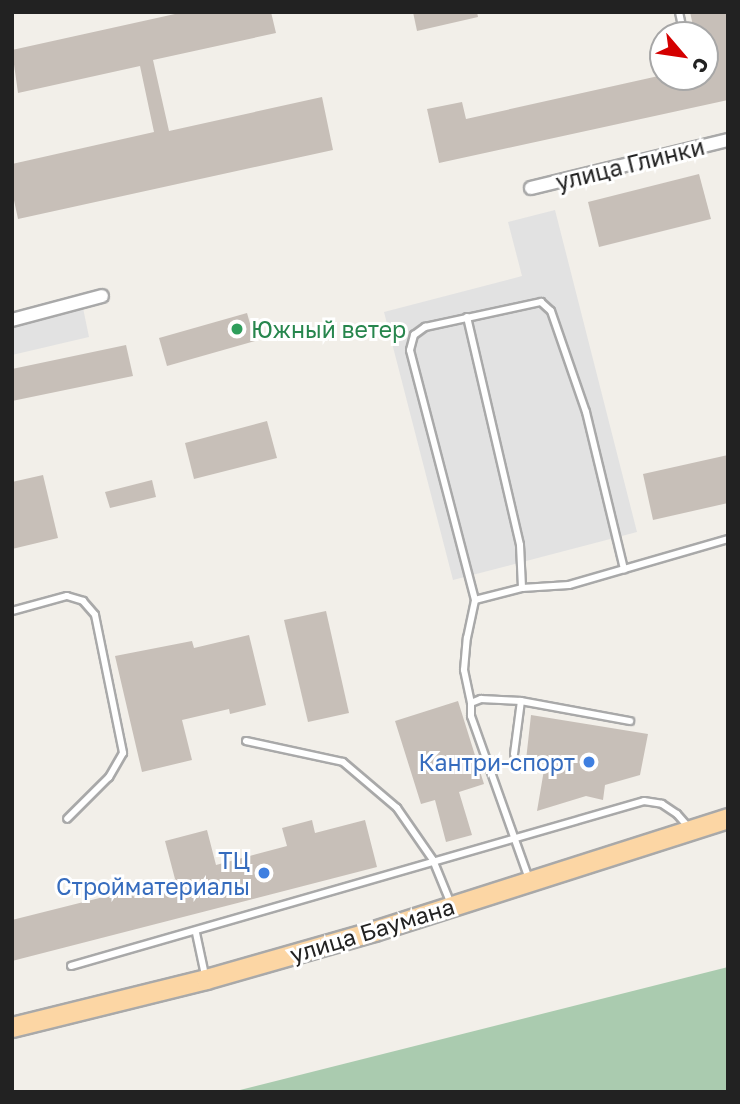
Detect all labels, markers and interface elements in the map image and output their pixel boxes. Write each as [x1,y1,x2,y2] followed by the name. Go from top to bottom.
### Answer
[649,21,719,91] north arrow
[688,54,714,77] text: С
[553,132,707,196] street label: улица Глинки
[251,315,406,343] place label: Южный ветер
[229,321,245,337] marker: Южный ветер
[419,748,575,776] place label: Кантри-спорт
[581,754,597,770] marker: Кантри-спорт
[56,846,250,900] place label: ТЦ Стройматериалы
[256,865,272,881] marker: ТЦ Стройматериалы
[286,892,458,968] street label: улица Баумана

